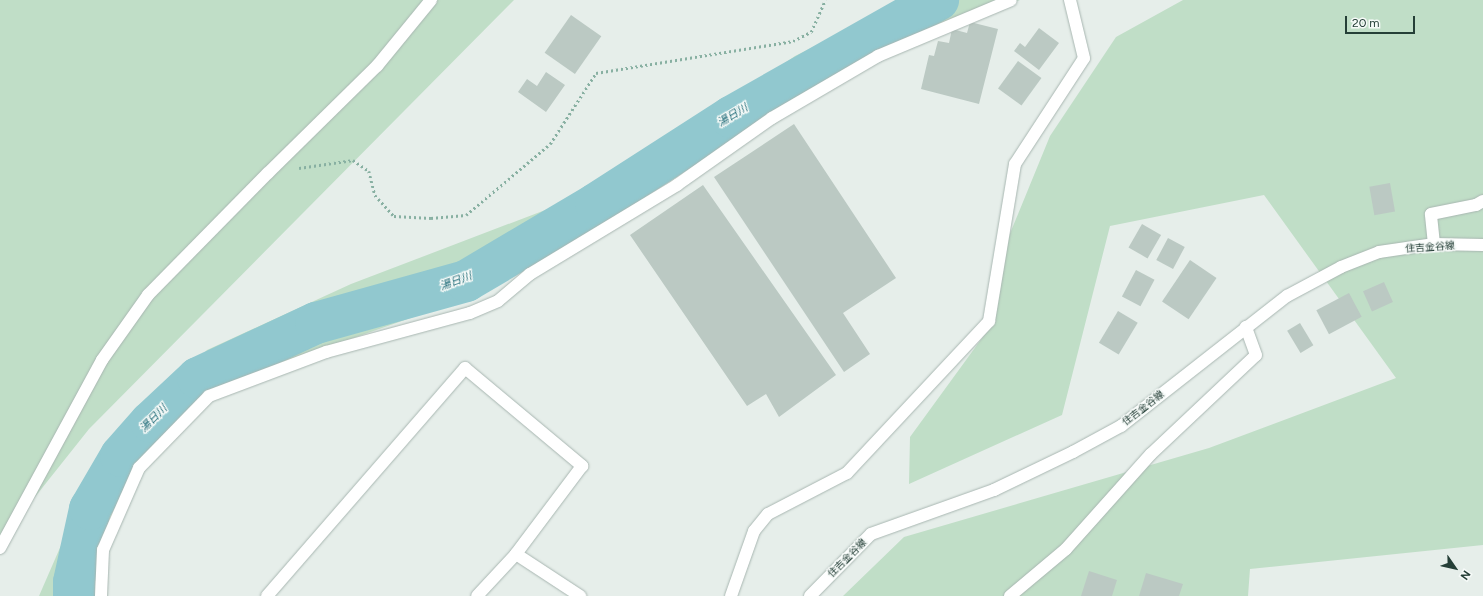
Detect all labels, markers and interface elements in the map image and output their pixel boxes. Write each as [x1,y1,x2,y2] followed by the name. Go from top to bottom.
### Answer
[1347,8,1417,34] scale bar
[1352,16,1380,30] text: 20 m
[715,102,751,130] water label: 湯日川
[1405,239,1455,255] street label: 住吉金谷線
[438,270,474,294] water label: 湯日川
[1120,388,1166,428] street label: 住吉金谷線
[138,403,170,435] water label: 湯日川
[825,536,869,580] street label: 住吉金谷線
[1435,548,1475,588] north arrow
[1458,568,1473,582] text: N

